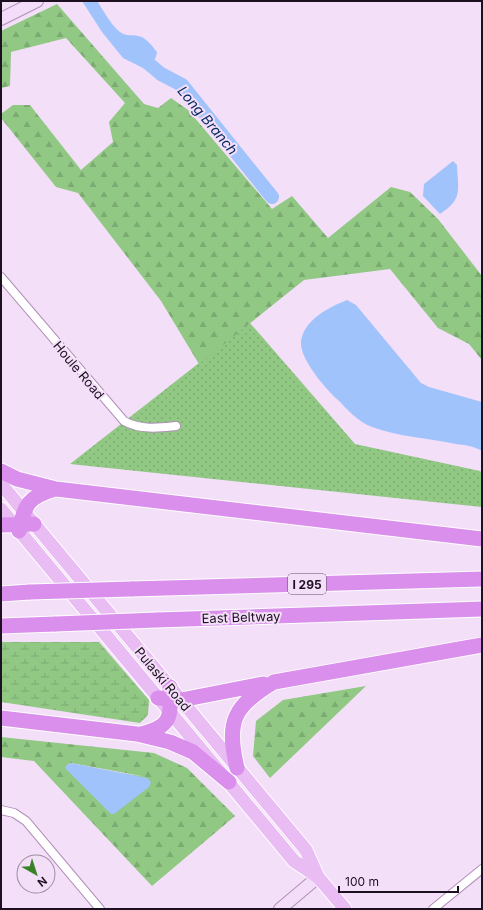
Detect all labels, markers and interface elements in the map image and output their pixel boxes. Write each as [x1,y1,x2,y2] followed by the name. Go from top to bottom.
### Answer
[174,82,242,158] water label: Long Branch
[50,338,108,402] street label: Houle Road
[288,574,326,594] road number: I 295
[201,608,281,626] street label: East Beltway
[132,644,194,714] street label: Pulaski Road
[16,854,56,894] north arrow
[339,868,458,894] scale bar
[35,874,50,890] text: N
[345,874,379,889] text: 100 m

